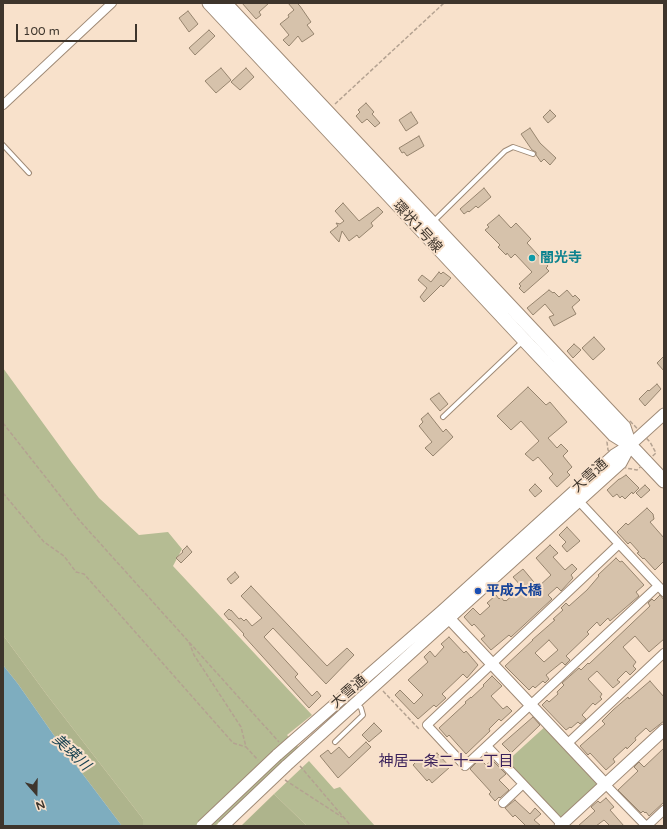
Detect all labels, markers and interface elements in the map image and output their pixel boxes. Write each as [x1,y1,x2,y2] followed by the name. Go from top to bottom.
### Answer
[18,16,139,42] scale bar
[23,24,60,38] text: 100 m
[389,198,445,256] street label: 環状1号線
[540,250,582,266] place label: 闇光寺
[527,253,537,263] marker: 闇光寺
[569,456,611,496] street label: 大雪通
[486,583,542,599] place label: 平成大橋
[473,586,483,596] marker: 平成大橋
[328,672,370,712] street label: 大雪通
[48,731,94,775] water label: 美瑛川
[379,753,513,771] district label: 神居一条二十一丁目
[16,773,56,813] north arrow
[34,797,47,812] text: N

